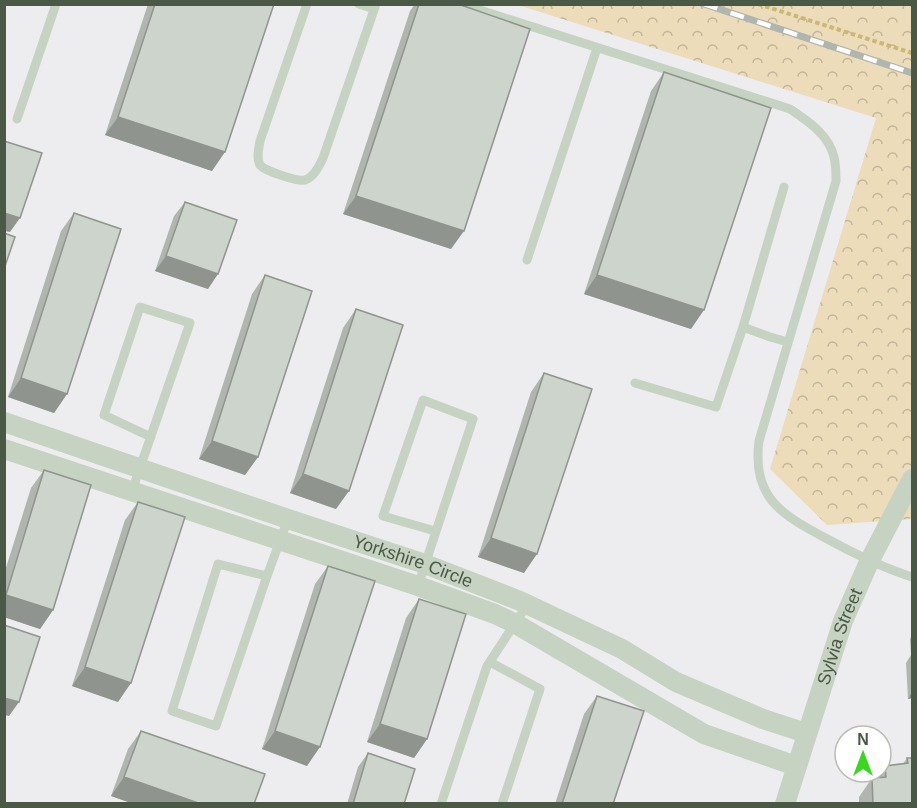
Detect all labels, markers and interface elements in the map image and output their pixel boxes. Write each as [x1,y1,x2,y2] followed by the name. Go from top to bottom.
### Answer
[351,531,476,592] street label: Yorkshire Circle
[813,585,866,687] street label: Sylvia Street
[833,724,893,784] north arrow
[857,731,869,748] text: N

